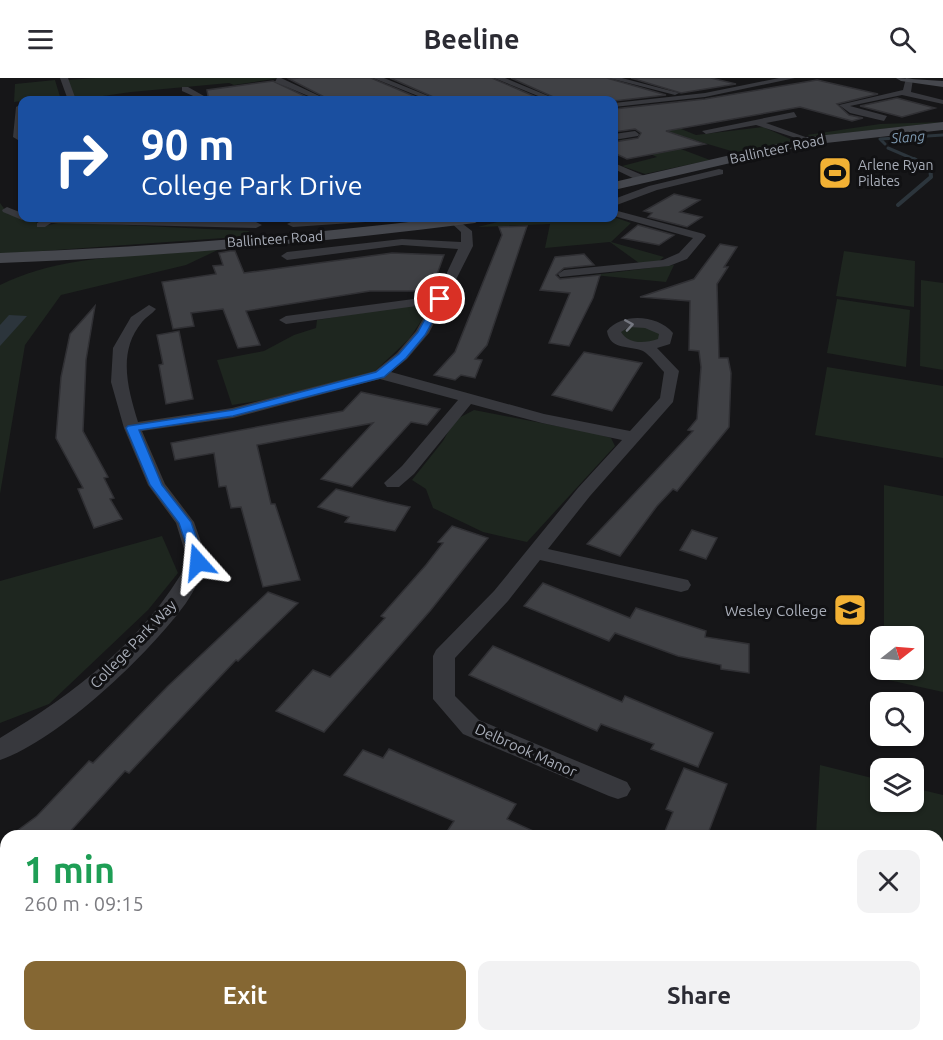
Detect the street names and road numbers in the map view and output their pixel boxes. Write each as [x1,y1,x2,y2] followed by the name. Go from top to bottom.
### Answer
[728,131,826,167] street label: Ballinteer Road
[226,228,324,250] street label: Ballinteer Road
[87,596,179,692] street label: College Park Way
[472,720,580,780] street label: Delbrook Manor

